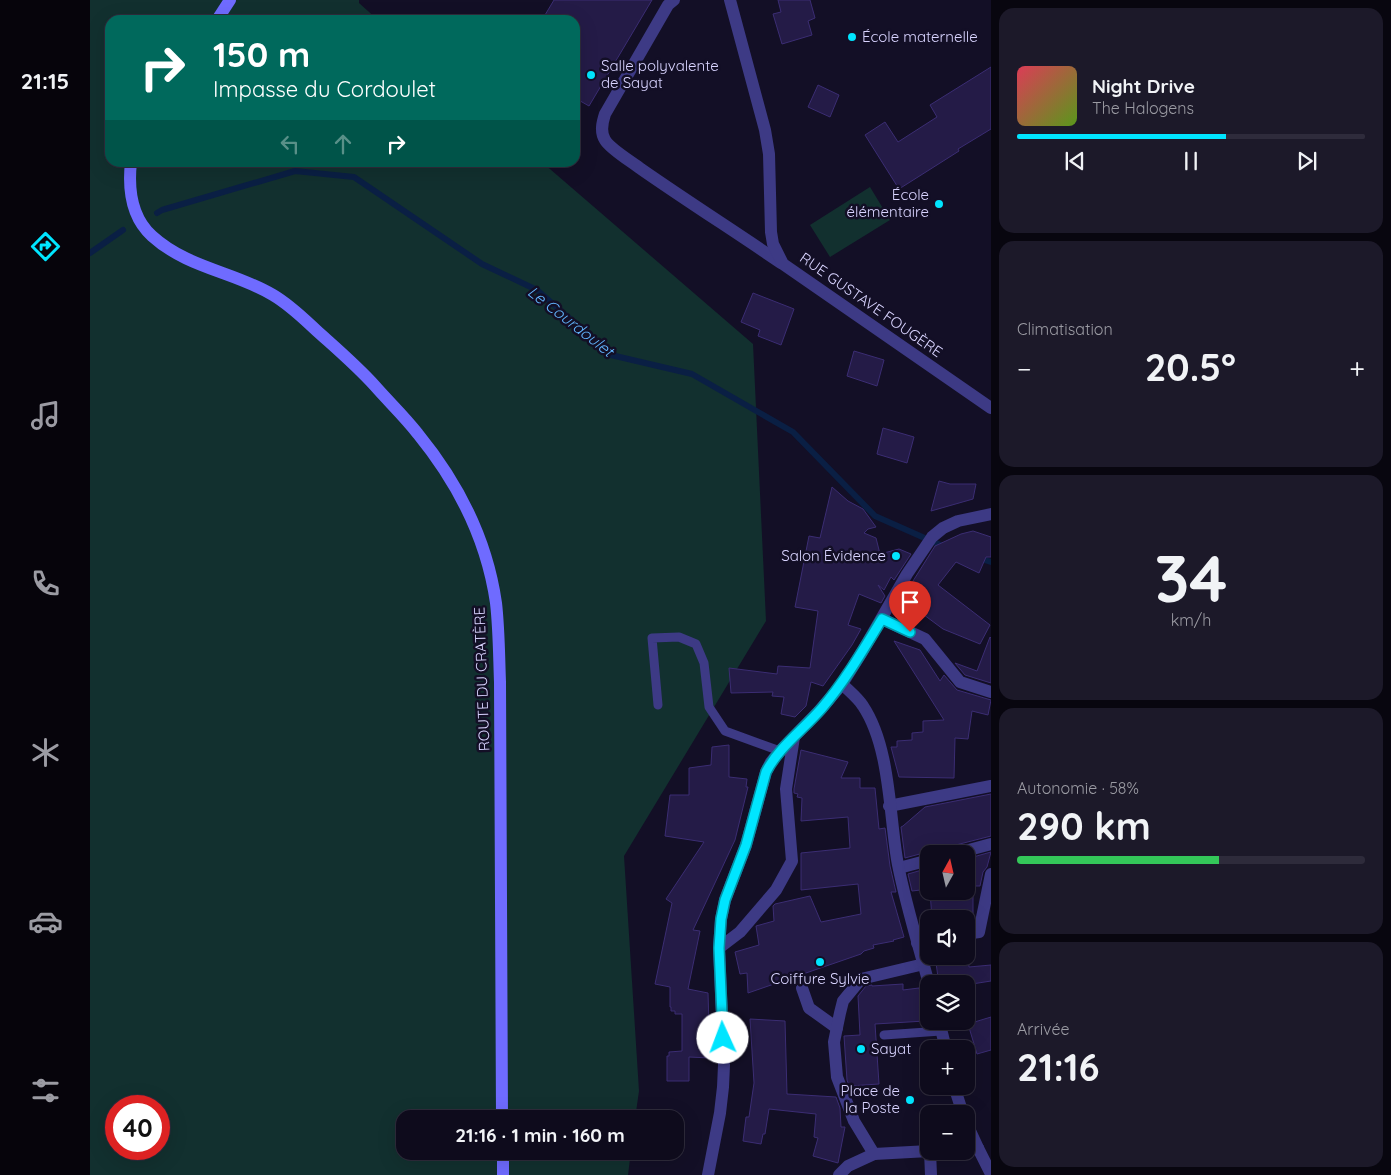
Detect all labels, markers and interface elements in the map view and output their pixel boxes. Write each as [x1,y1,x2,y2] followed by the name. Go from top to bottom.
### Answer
[862,27,978,46] place label: École maternelle
[846,31,858,43] marker: École maternelle
[213,32,310,76] text: 150 m
[130,35,195,100] icon: right
[601,56,719,92] place label: Salle polyvalente de Sayat
[21,67,69,95] text: 21:15
[585,69,597,81] marker: Salle polyvalente de Sayat
[1092,74,1195,98] text: Night Drive
[213,75,436,103] text: Impasse du Cordoulet
[1092,98,1194,118] text: The Halogens
[276,130,304,158] icon: left
[329,130,357,158] icon: ahead
[382,130,410,158] icon: right
[1061,147,1089,175] icon: previous
[1177,147,1205,175] icon: pause
[1293,147,1321,175] icon: next
[847,185,929,221] place label: École élémentaire
[933,198,945,210] marker: École élémentaire
[28,229,63,264] icon: directions
[796,248,946,361] street label: RUE GUSTAVE FOUGÈRE
[524,281,619,362] water label: Le Courdoulet
[1017,319,1113,339] text: Climatisation
[1145,343,1236,391] text: 20.5°
[1017,351,1032,386] text: −
[1349,351,1365,386] text: +
[28,398,63,433] icon: music
[1154,537,1228,618] text: 34
[781,546,886,565] place label: Salon Évidence
[890,550,902,562] marker: Salon Évidence
[28,566,63,601] icon: phone
[889,581,931,632] pin
[896,588,924,616] icon: arrive
[469,607,494,751] street label: ROUTE DU CRATÈRE
[1171,610,1211,630] text: km/h
[28,735,63,770] icon: climate
[1017,778,1139,798] text: Autonomie · 58%
[1017,802,1151,850] text: 290 km
[920,845,975,900] north arrow
[920,845,975,1160] map controls
[28,904,63,939] icon: car
[920,910,975,965] button: sound
[814,956,826,968] marker: Coiffure Sylvie
[770,969,870,988] place label: Coiffure Sylvie
[920,975,975,1030] button: layers
[696,1011,748,1063] position arrow
[1017,1019,1070,1039] text: Arrivée
[871,1039,911,1058] place label: Sayat
[920,1040,975,1095] button: +
[855,1043,867,1055] marker: Sayat
[1017,1043,1100,1091] text: 21:16
[28,1073,63,1108] icon: filters
[841,1081,900,1117] place label: Place de la Poste
[904,1094,916,1106] marker: Place de la Poste
[105,1095,170,1160] speed limit sign: 40
[920,1105,975,1160] button: −
[455,1123,625,1147] text: 21:16 · 1 min · 160 m

